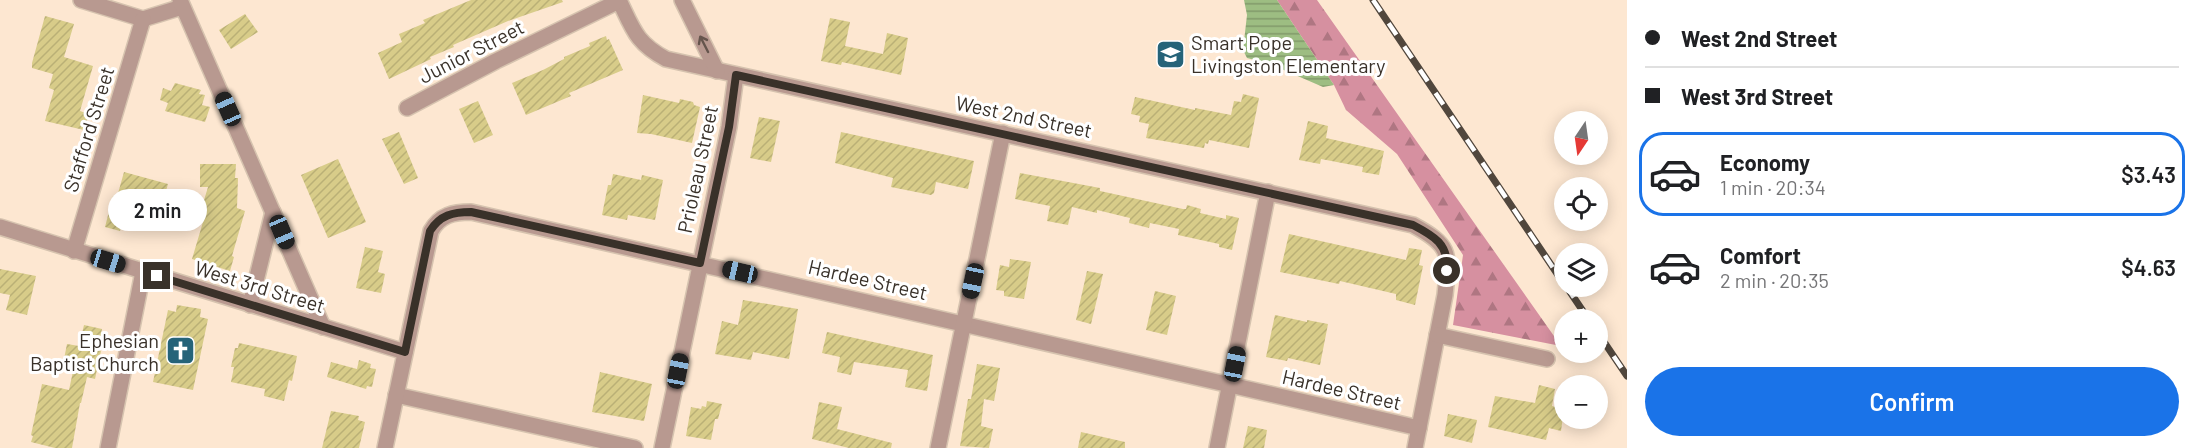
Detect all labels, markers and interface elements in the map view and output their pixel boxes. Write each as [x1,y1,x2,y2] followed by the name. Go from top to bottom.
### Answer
[414,14,528,88] street label: Junior Street
[1681,25,1837,51] text: West 2nd Street
[1191,30,1385,77] place label: Smart Pope Livingston Elementary
[698,36,710,53] one-way arrow
[1154,38,1186,70] school or university icon: Smart Pope Livingston Elementary
[58,63,118,195] street label: Stafford Street
[1681,83,1833,109] text: West 3rd Street
[212,89,244,129] car
[954,90,1094,142] street label: West 2nd Street
[672,103,722,235] street label: Prioleau Street
[1554,111,1608,165] north arrow
[1554,111,1608,429] map controls
[1648,147,1702,201] icon: car
[1720,149,1810,175] text: Economy
[2121,161,2176,187] text: $3.43
[1720,175,1826,199] text: 1 min · 20:34
[1554,177,1608,231] button: locate
[108,189,207,231] callout: 2 min
[134,198,181,222] text: 2 min
[267,212,297,252] car
[1648,240,1702,294] icon: car
[1720,242,1801,268] text: Comfort
[1554,243,1608,297] button: layers
[88,247,128,275] car
[806,254,930,304] street label: Hardee Street
[2121,254,2176,280] text: $4.63
[192,255,328,317] street label: West 3rd Street
[1433,257,1460,284] route start
[720,259,760,285] car
[143,262,170,289] route end
[960,262,986,300] car
[1720,268,1829,292] text: 2 min · 20:35
[1554,309,1608,363] button: +
[30,328,159,375] place label: Ephesian Baptist Church
[164,335,196,367] church icon: Ephesian Baptist Church
[1223,345,1247,383] car
[666,352,690,390] car
[1280,364,1404,414] street label: Hardee Street
[1645,367,2179,436] button: Confirm
[1554,375,1608,429] button: −

